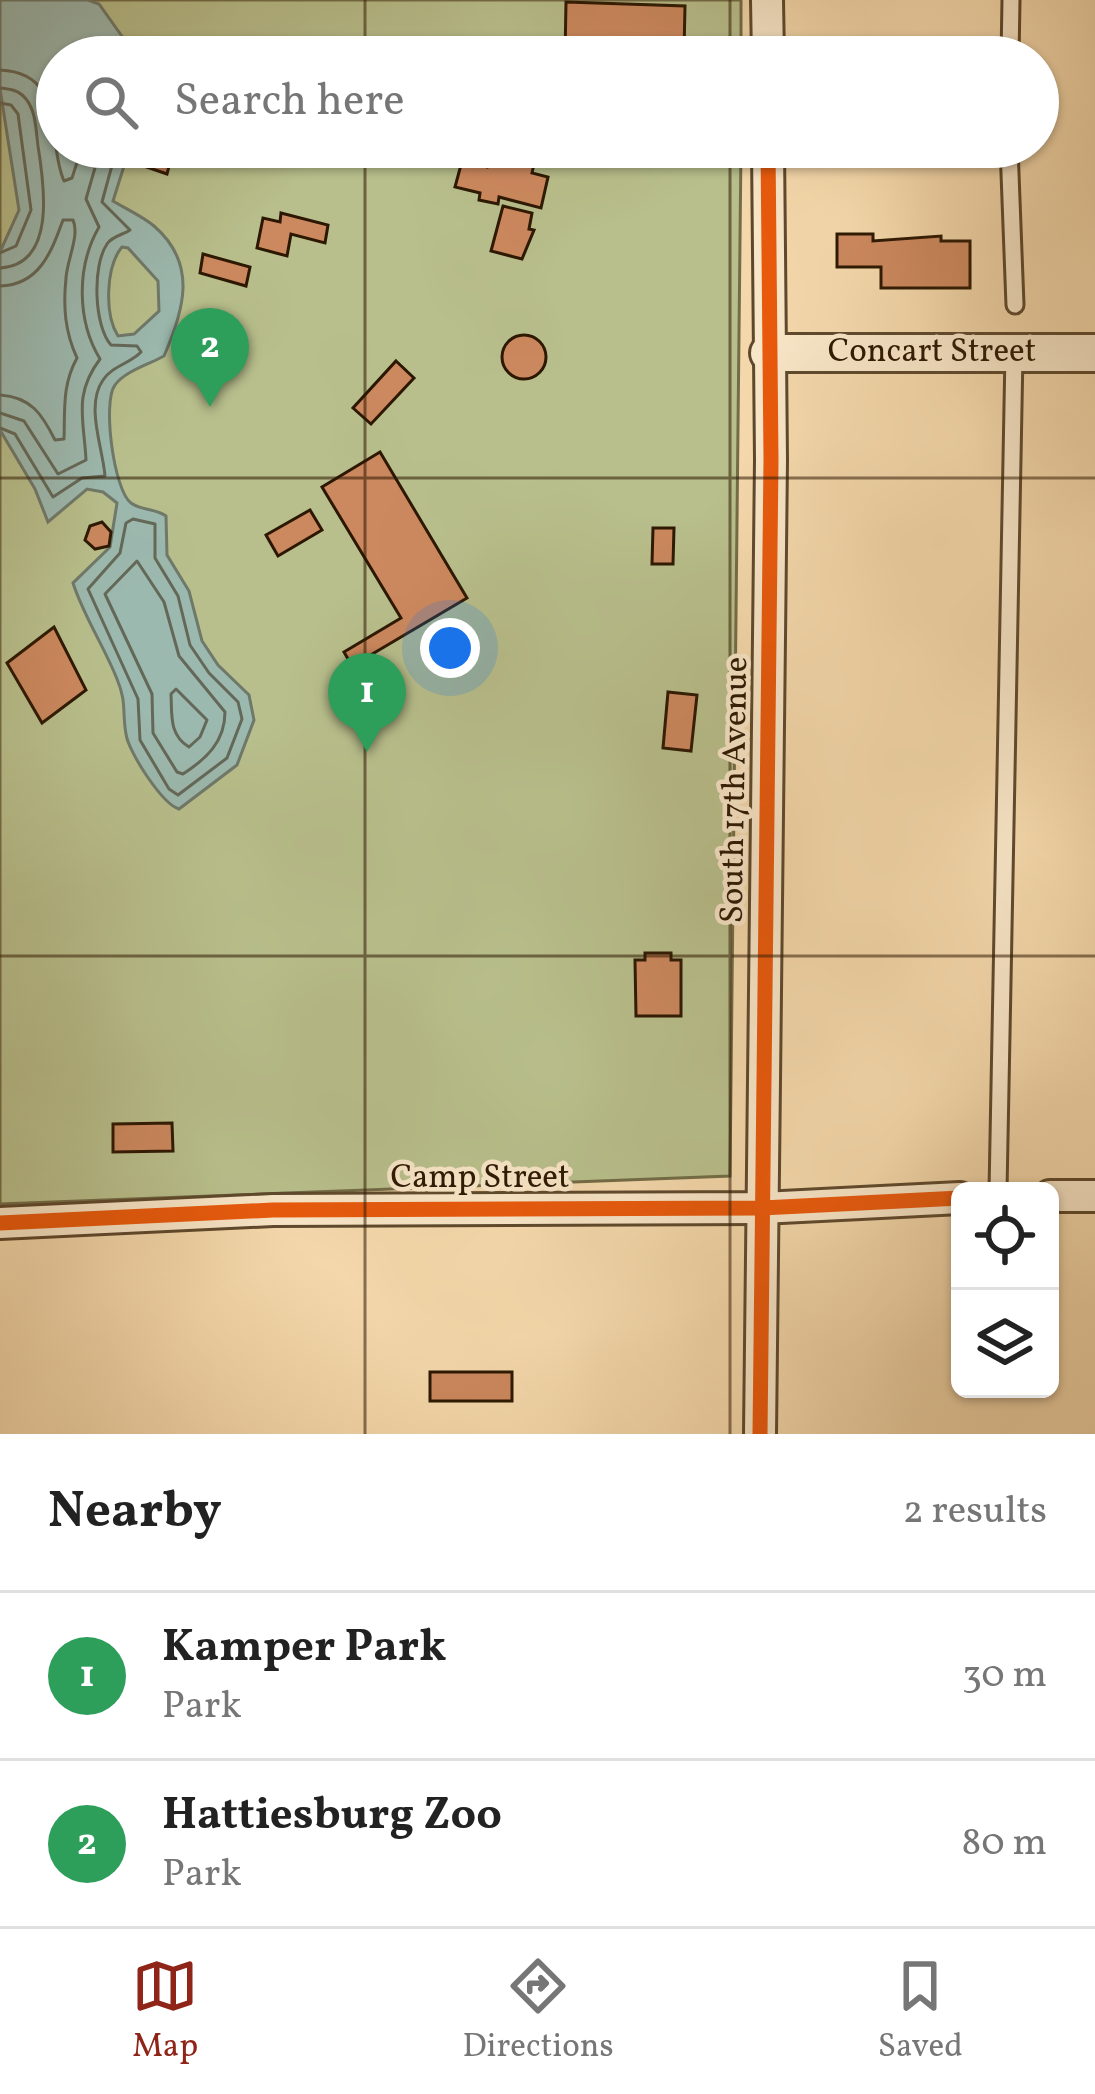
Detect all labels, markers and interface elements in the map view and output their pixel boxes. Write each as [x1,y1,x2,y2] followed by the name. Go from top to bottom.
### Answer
[36,36,1059,168] search box
[78,69,144,135] icon: search
[174,71,405,134] text: Search here
[171,308,249,407] pin: 2
[828,330,1036,376] street label: Concart Street
[420,618,480,678] your location
[328,653,406,752] pin: 1
[711,656,761,924] street label: South 17th Avenue
[390,1156,570,1202] street label: Camp Street
[951,1182,1059,1398] map controls
[951,1182,1059,1290] button: locate
[951,1290,1059,1398] button: layers
[48,1477,222,1548] text: Nearby
[903,1485,1047,1539] text: 2 results
[162,1617,446,1680] text: Kamper Park
[79,1649,95,1703] text: 1
[962,1649,1047,1703] text: 30 m
[162,1680,242,1734] text: Park
[162,1785,502,1848] text: Hattiesburg Zoo
[77,1817,97,1871] text: 2
[961,1817,1047,1871] text: 80 m
[162,1848,242,1902] text: Park
[132,1953,198,2071] tab: Map
[462,1953,614,2071] tab: Directions
[878,1953,963,2071] tab: Saved

